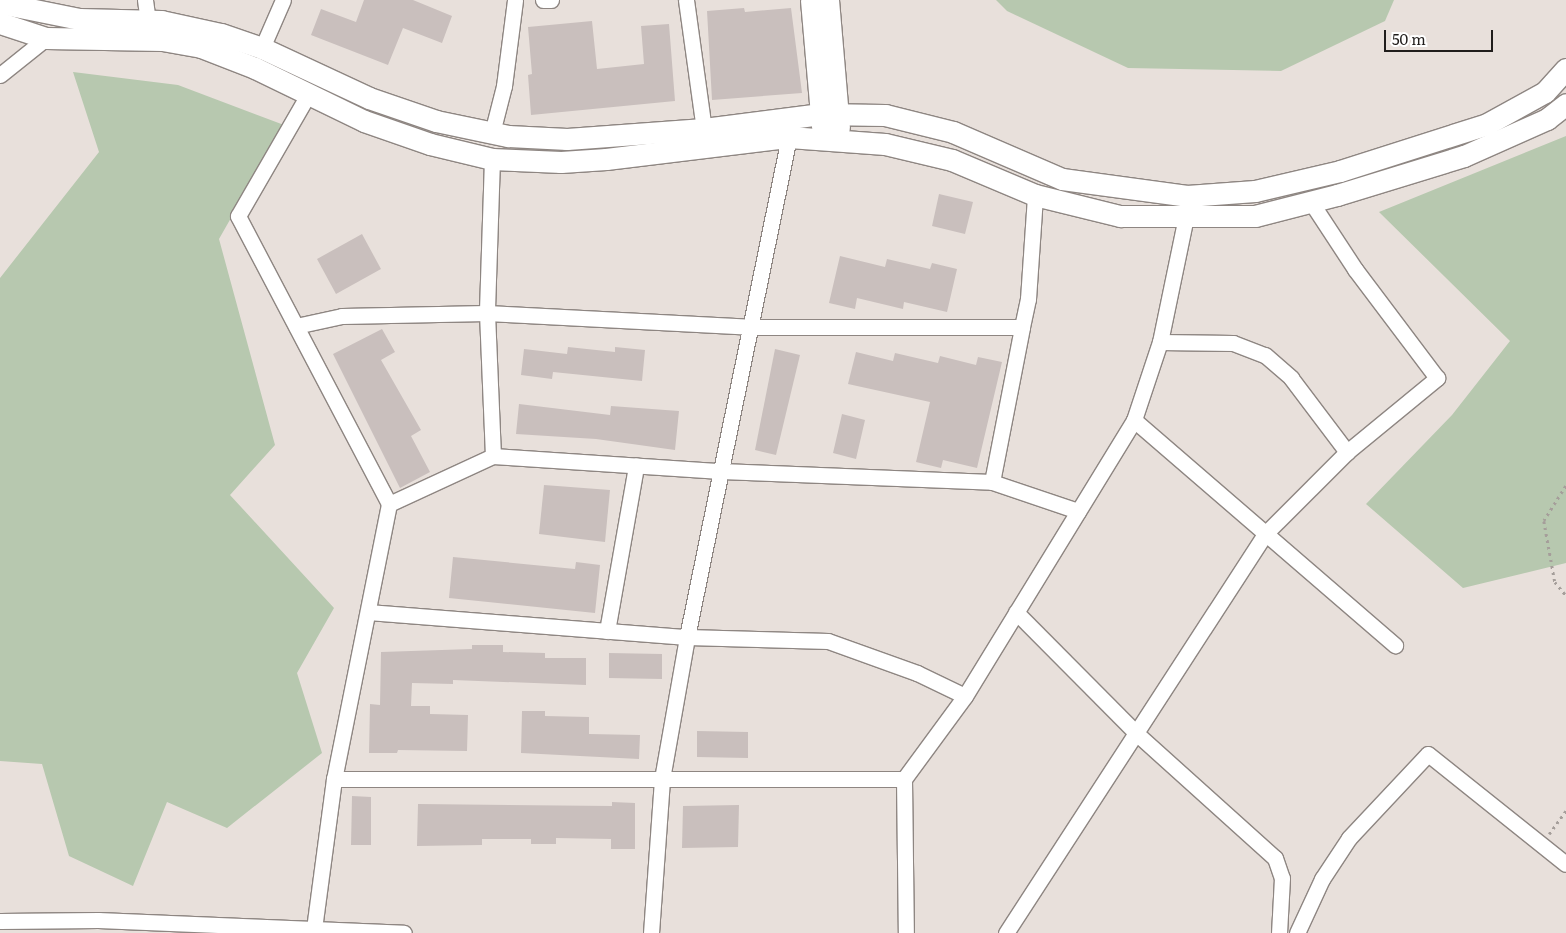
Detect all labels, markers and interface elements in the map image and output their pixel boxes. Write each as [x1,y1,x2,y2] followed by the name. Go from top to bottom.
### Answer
[1386,20,1495,52] scale bar
[1392,27,1426,50] text: 50 m

